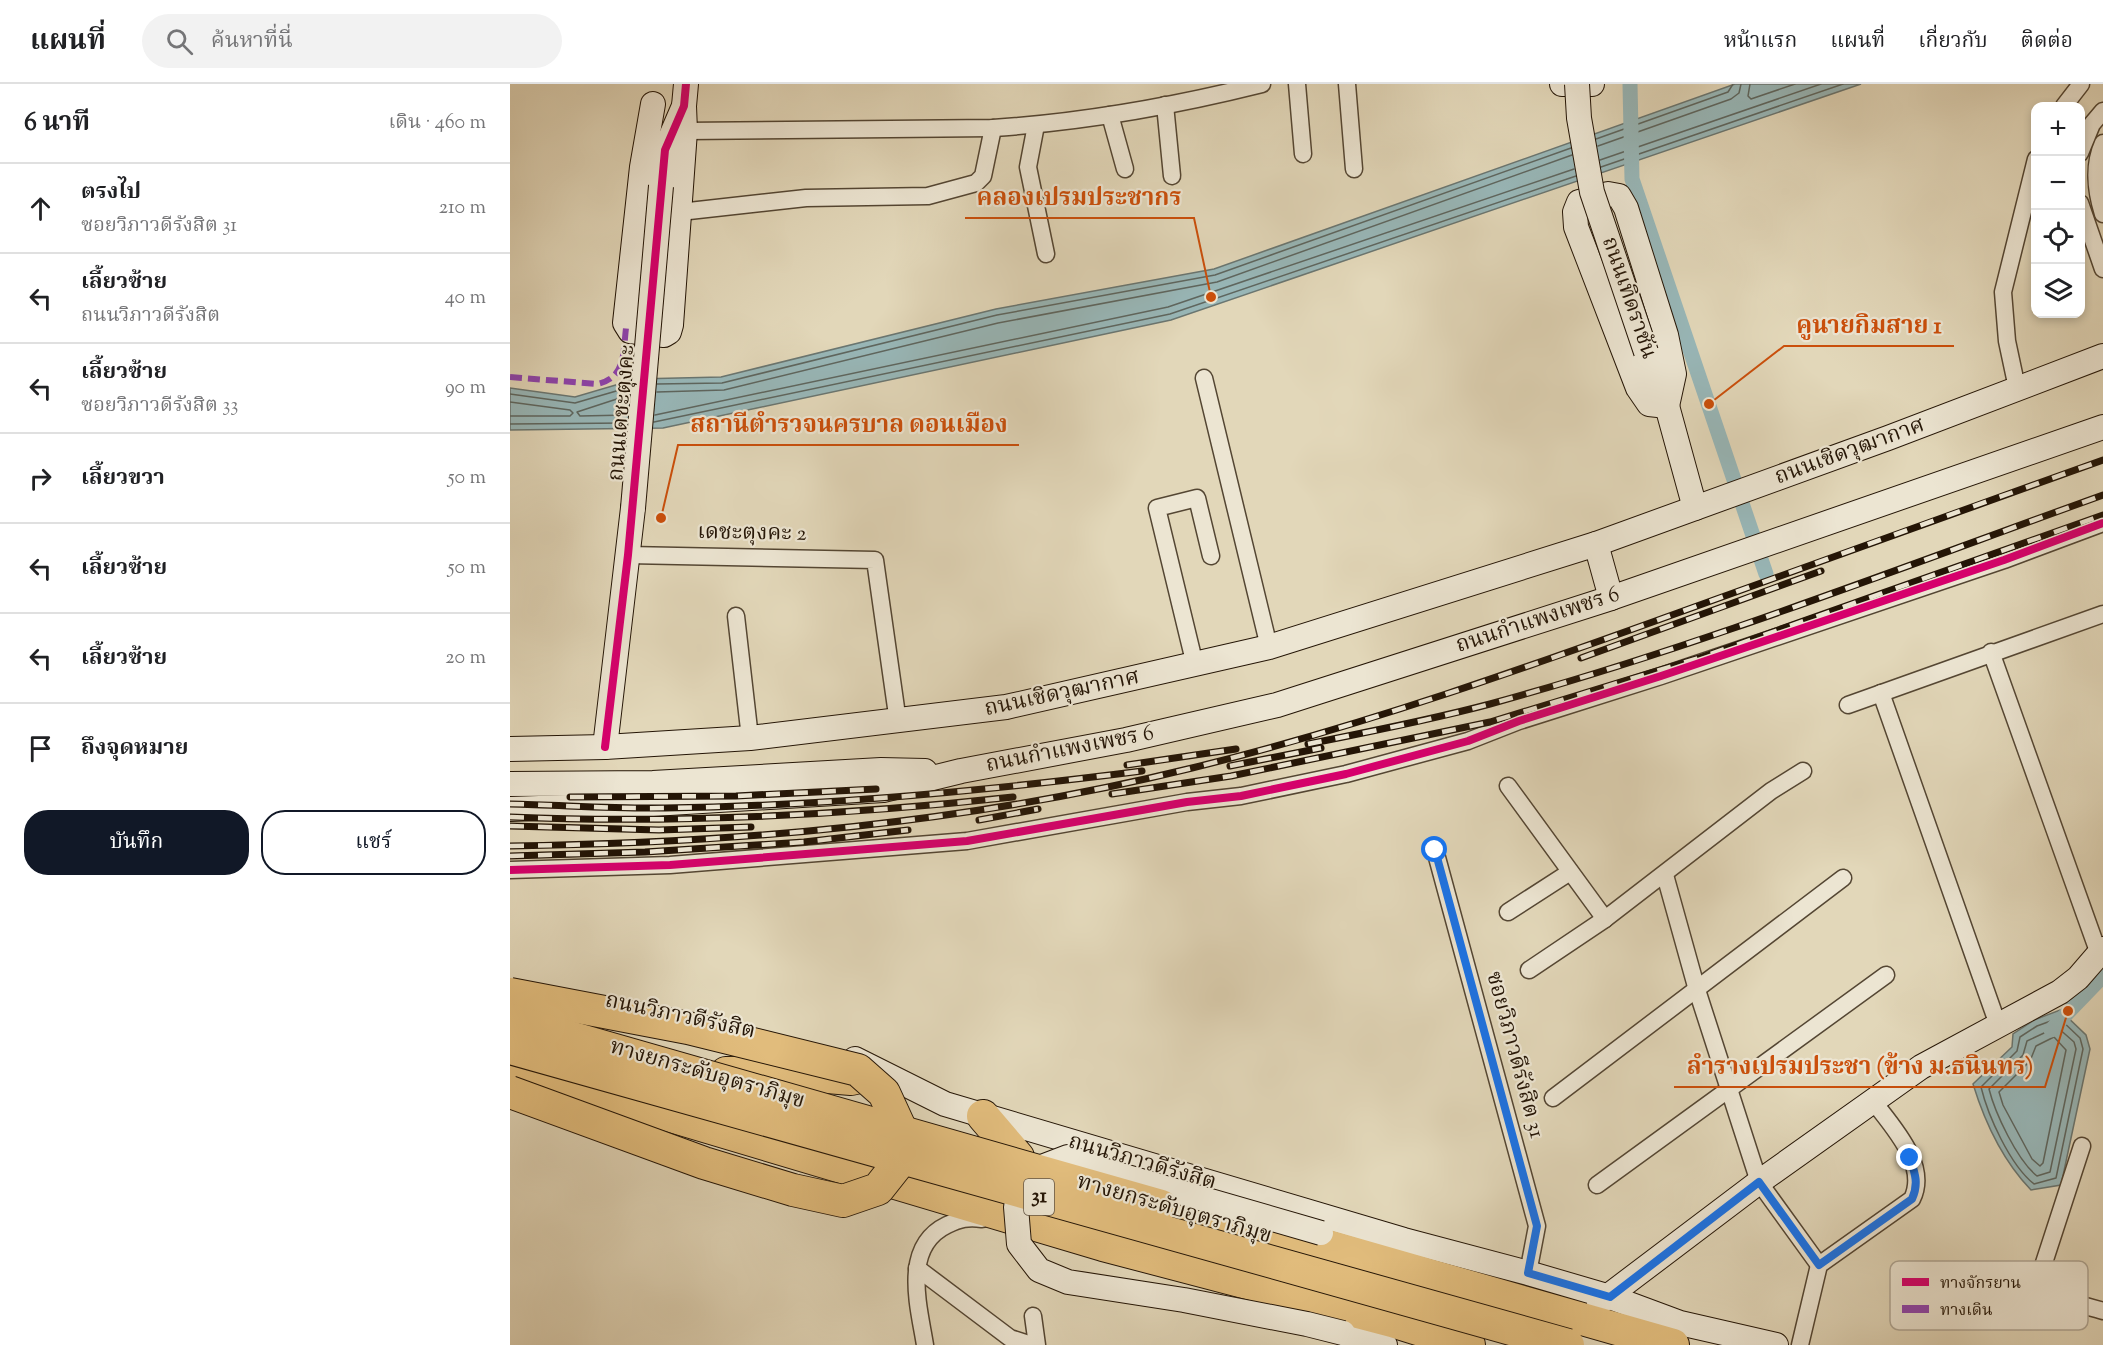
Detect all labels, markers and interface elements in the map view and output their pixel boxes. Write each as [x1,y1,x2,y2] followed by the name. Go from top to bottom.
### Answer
[142,14,562,68] search box
[30,22,106,62] text: แผนที่
[163,25,196,58] icon: search
[211,26,293,58] text: ค้นหาที่นี่
[1724,27,1797,57] text: หน้าแรก
[1830,27,1885,57] text: แผนที่
[1918,27,1988,57] text: เกี่ยวกับ
[2021,27,2073,57] text: ติดต่อ
[2031,102,2085,318] map controls
[2031,102,2085,156] button: +
[24,105,90,142] text: 6 นาที
[388,109,486,138] text: เดิน · 460 m
[2031,156,2085,210] button: −
[965,176,1194,218] callout: คลองเปรมประชากร
[81,177,141,209] text: ตรงไป
[977,182,1181,216] text: คลองเปรมประชากร
[24,192,57,225] icon: ahead
[439,194,486,223] text: 210 m
[2031,210,2085,264] button: locate
[81,212,237,241] text: ซอยวิภาวดีรังสิต 31
[1592,233,1664,363] street label: ถนนเทิดราชัน
[2031,264,2085,318] button: layers
[81,267,167,299] text: เลี้ยวซ้าย
[24,282,57,315] icon: left
[445,284,486,313] text: 40 m
[81,302,220,331] text: ถนนวิภาวดีรังสิต
[1784,304,1954,346] callout: คูนายกิมสาย 1
[1796,310,1943,344] text: คูนายกิมสาย 1
[601,343,645,483] street label: ถนนเดชะตุงคะ
[81,357,167,389] text: เลี้ยวซ้าย
[24,372,57,405] icon: left
[445,374,486,403] text: 90 m
[81,392,238,421] text: ซอยวิภาวดีรังสิต 33
[678,403,1019,445] callout: สถานีตำรวจนครบาล ดอนเมือง
[690,409,1008,443] text: สถานีตำรวจนครบาล ดอนเมือง
[1770,410,1930,494] street label: ถนนเชิดวุฒากาศ
[24,462,57,495] icon: right
[81,463,165,495] text: เลี้ยวขวา
[448,464,486,493] text: 50 m
[697,517,807,551] street label: เดชะตุงคะ 2
[24,552,57,585] icon: left
[81,553,167,585] text: เลี้ยวซ้าย
[448,554,486,583] text: 50 m
[1452,579,1624,663] street label: ถนนกำแพงเพชร 6
[24,642,57,675] icon: left
[81,643,167,675] text: เลี้ยวซ้าย
[445,644,486,673] text: 20 m
[982,662,1142,726] street label: ถนนเชิดวุฒากาศ
[983,718,1157,782] street label: ถนนกำแพงเพชร 6
[24,732,57,765] icon: arrive
[81,733,188,765] text: ถึงจุดหมาย
[24,810,249,875] button: บันทึก
[261,810,486,875] button: แชร์
[1421,836,1447,862] route start
[1476,968,1552,1143] street label: ซอยวิภาวดีรังสิต 31
[602,985,758,1049] street label: ถนนวิภาวดีรังสิต
[606,1032,808,1118] street label: ทางยกระดับอุตราภิมุข
[1674,1045,2045,1087] callout: ลำรางเปรมประชา (ข้าง ม.ธนินทร)
[1687,1051,2033,1085] text: ลำรางเปรมประชา (ข้าง ม.ธนินทร)
[1064,1127,1220,1199] street label: ถนนวิภาวดีรังสิต
[1896,1144,1922,1170] route end
[1073,1167,1275,1253] street label: ทางยกระดับอุตราภิมุข
[1024,1179,1054,1215] road number: 31
[1890,1261,2088,1330] legend
[1940,1273,2021,1296] text: ทางจักรยาน
[1940,1300,1993,1323] text: ทางเดิน

